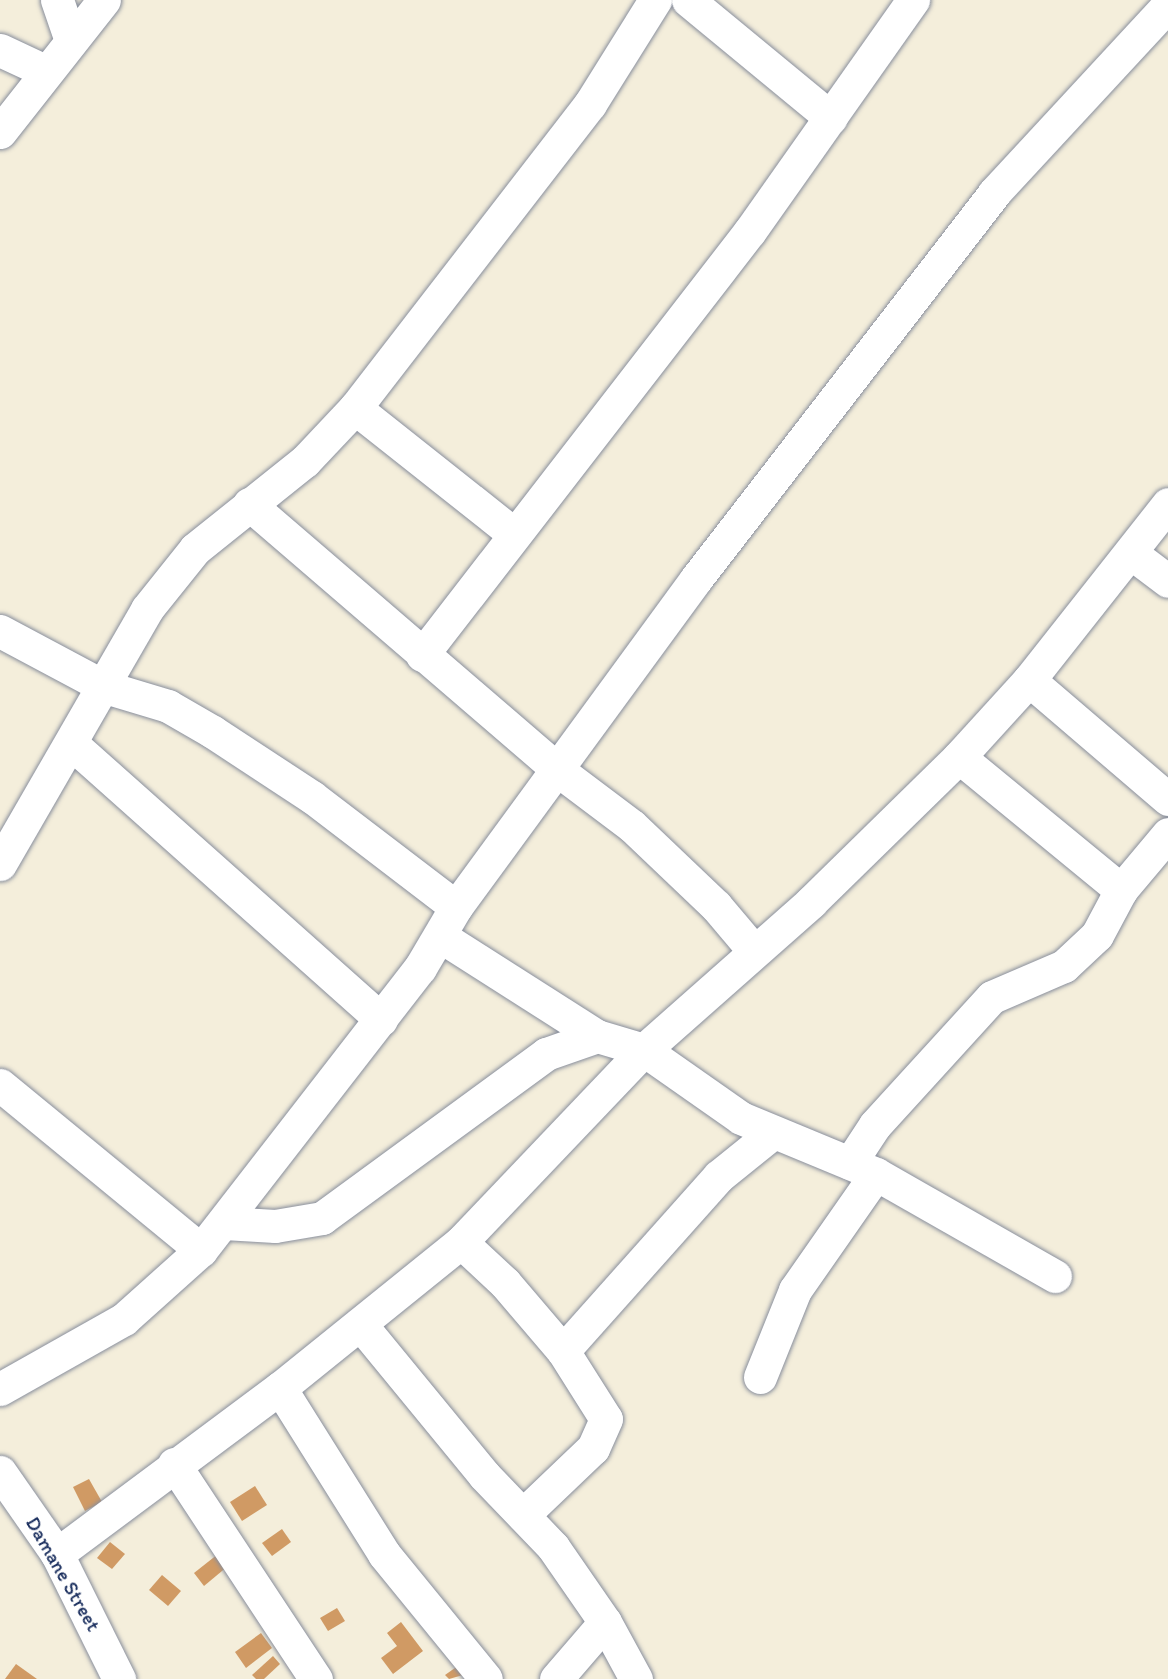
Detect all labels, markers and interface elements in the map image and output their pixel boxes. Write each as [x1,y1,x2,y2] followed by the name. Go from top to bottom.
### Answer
[21,1513,105,1635] street label: Damane Street

